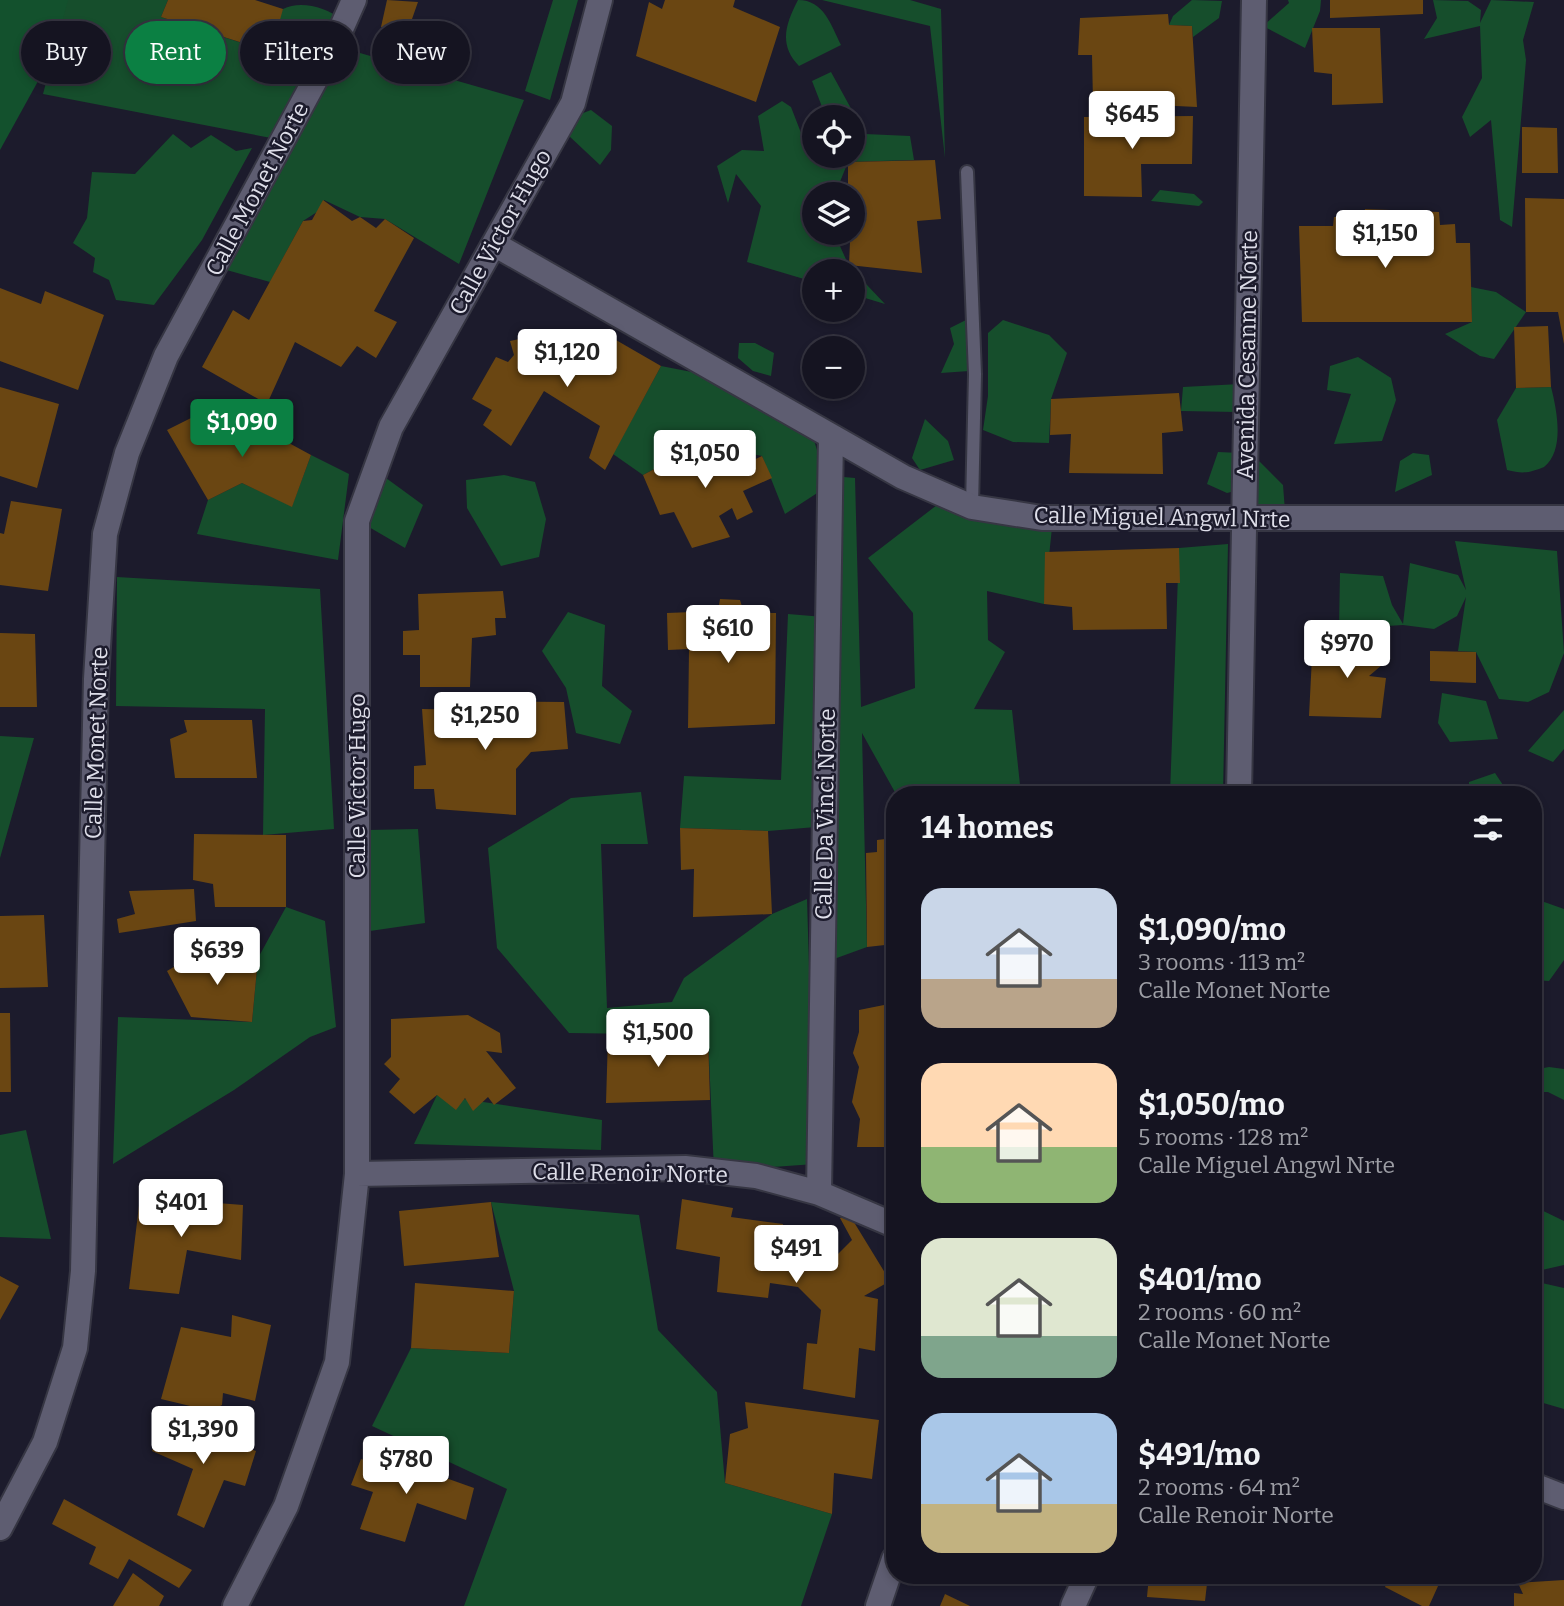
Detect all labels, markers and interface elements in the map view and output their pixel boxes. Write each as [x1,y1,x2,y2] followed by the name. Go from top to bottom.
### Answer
[21,21,111,84] chip: Buy
[125,21,226,84] chip: Rent
[240,21,358,84] chip: Filters
[372,21,470,84] chip: New
[1091,92,1173,151] pin: $645
[199,97,315,281] street label: Calle Monet Norte
[1105,100,1159,128] text: $645
[802,105,865,399] map controls
[802,105,865,168] button: locate
[443,144,557,320] street label: Calle Victor Hugo
[802,182,865,245] button: layers
[1328,210,1442,270] pin: $1,150
[1352,219,1418,247] text: $1,150
[1231,230,1263,480] street label: Avenida Cesanne Norte
[802,259,865,322] button: +
[510,330,624,389] pin: $1,120
[802,336,865,399] button: −
[534,338,600,366] text: $1,120
[185,400,299,459] pin: $1,090
[206,408,278,436] text: $1,090
[648,430,762,490] pin: $1,050
[670,439,740,467] text: $1,050
[1033,501,1291,533] street label: Calle Miguel Angwl Nrte
[687,606,769,665] pin: $610
[702,614,754,642] text: $610
[1306,620,1388,680] pin: $970
[1320,629,1374,657] text: $970
[79,646,113,840] street label: Calle Monet Norte
[428,692,542,752] pin: $1,250
[343,694,371,878] street label: Calle Victor Hugo
[450,701,520,729] text: $1,250
[809,708,841,920] street label: Calle Da Vinci Norte
[1469,809,1507,847] icon: filters
[921,810,1054,846] text: 14 homes
[1138,912,1286,948] text: $1,090/mo
[977,916,1061,1000] icon: home
[176,928,258,987] pin: $639
[190,936,244,964] text: $639
[1138,948,1305,976] text: 3 rooms · 113 m²
[1138,976,1331,1004] text: Calle Monet Norte
[601,1010,715,1069] pin: $1,500
[622,1018,694,1046] text: $1,500
[1138,1087,1285,1123] text: $1,050/mo
[977,1091,1061,1175] icon: home
[1138,1123,1308,1151] text: 5 rooms · 128 m²
[1138,1151,1395,1179] text: Calle Miguel Angwl Nrte
[532,1157,728,1189] street label: Calle Renoir Norte
[140,1180,222,1239] pin: $401
[155,1188,207,1216] text: $401
[755,1226,837,1285] pin: $491
[770,1234,822,1262] text: $491
[1138,1262,1262,1298] text: $401/mo
[977,1266,1061,1350] icon: home
[1138,1298,1301,1326] text: 2 rooms · 60 m²
[1138,1326,1331,1354] text: Calle Monet Norte
[146,1406,260,1466] pin: $1,390
[168,1415,239,1443] text: $1,390
[365,1436,447,1496] pin: $780
[1138,1437,1260,1473] text: $491/mo
[977,1441,1061,1525] icon: home
[379,1445,433,1473] text: $780
[1138,1473,1300,1501] text: 2 rooms · 64 m²
[1138,1501,1334,1529] text: Calle Renoir Norte

